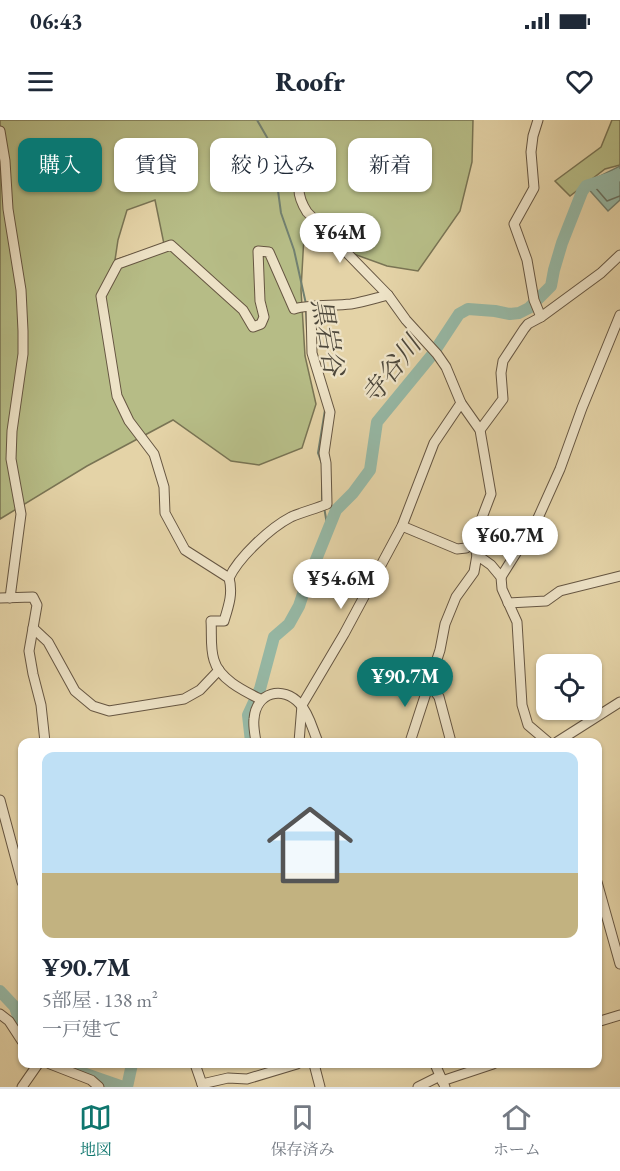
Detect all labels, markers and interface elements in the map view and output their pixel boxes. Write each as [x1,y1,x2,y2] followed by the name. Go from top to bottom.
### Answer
[30,7,83,36] text: 06:43
[275,64,345,99] text: Roofr
[24,65,57,98] icon: menu
[563,65,596,98] icon: heart
[18,138,102,192] chip: 購入
[114,138,198,192] chip: 賃貸
[210,138,336,192] chip: 絞り込み
[348,138,432,192] chip: 新着
[304,213,376,264] pin: ¥64M
[314,219,366,245] text: ¥64M
[304,296,352,380] water label: 黒岩谷
[354,326,430,411] water label: 寺谷川
[461,516,559,567] pin: ¥60.7M
[476,522,544,548] text: ¥60.7M
[292,559,390,610] pin: ¥54.6M
[307,565,375,591] text: ¥54.6M
[536,654,602,720] map controls
[536,654,602,720] button: locate
[356,657,454,708] pin: ¥90.7M
[371,663,439,689] text: ¥90.7M
[256,791,364,899] icon: home
[42,950,131,984] text: ¥90.7M
[42,987,158,1013] text: 5部屋 · 138 m²
[42,1016,122,1042] text: 一戸建て
[79,1101,112,1160] tab: 地図
[270,1101,334,1160] tab: 保存済み
[493,1101,541,1160] tab: ホーム

